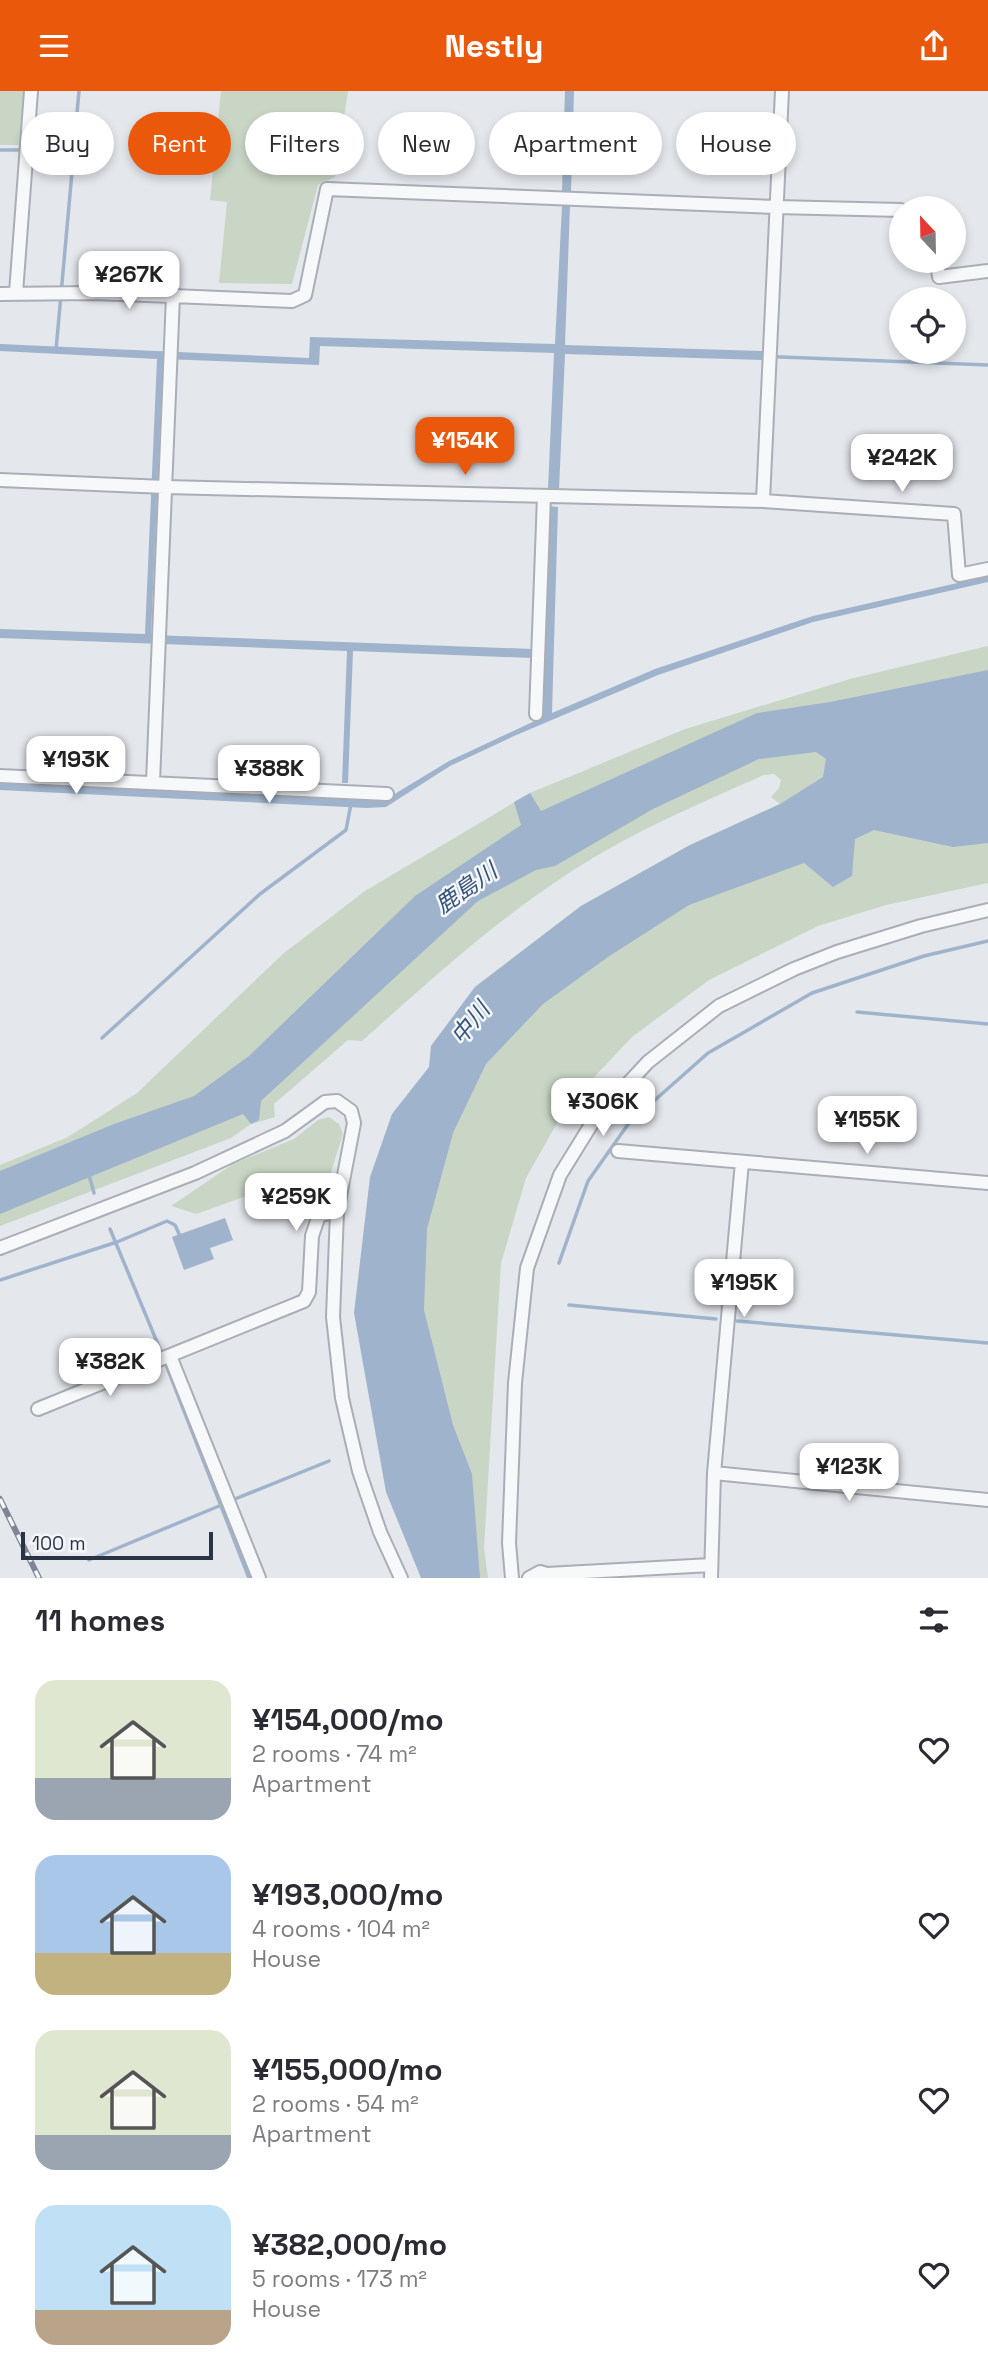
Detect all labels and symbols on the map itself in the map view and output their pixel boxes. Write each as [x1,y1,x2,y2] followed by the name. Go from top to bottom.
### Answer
[889,196,966,273] north arrow
[80,251,178,311] pin: ¥267K
[416,417,514,477] pin: ¥154K
[853,435,951,494] pin: ¥242K
[27,737,125,796] pin: ¥193K
[220,745,318,805] pin: ¥388K
[429,854,505,920] water label: 鹿島川
[444,993,498,1050] water label: 中川
[554,1079,652,1138] pin: ¥306K
[818,1097,916,1156] pin: ¥155K
[247,1173,345,1233] pin: ¥259K
[695,1259,793,1319] pin: ¥195K
[61,1339,159,1398] pin: ¥382K
[800,1443,898,1503] pin: ¥123K
[21,1529,214,1561] scale bar

